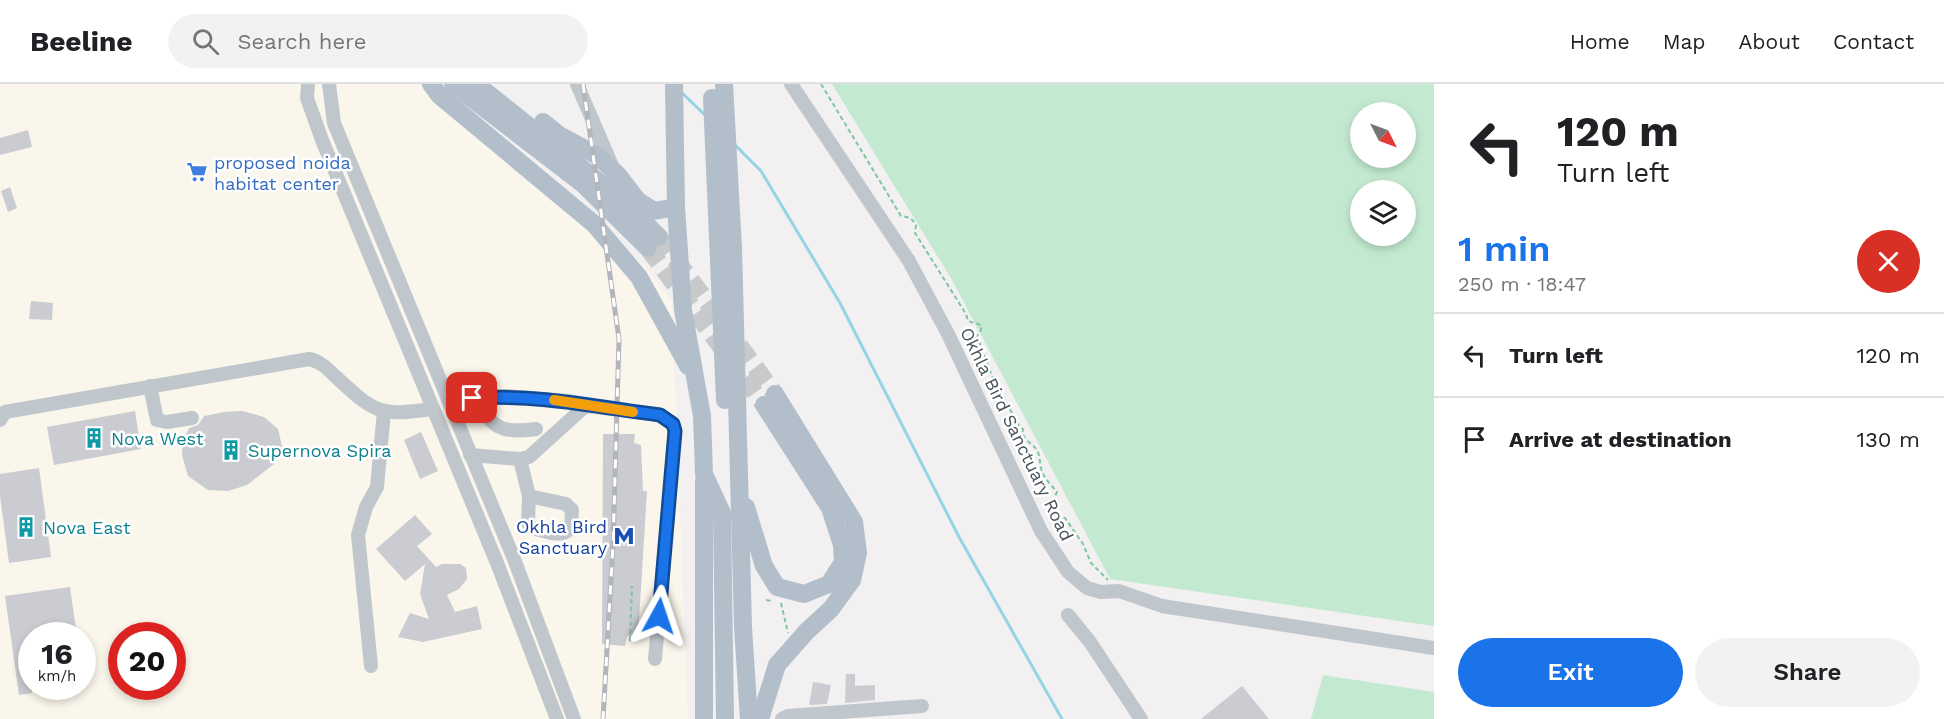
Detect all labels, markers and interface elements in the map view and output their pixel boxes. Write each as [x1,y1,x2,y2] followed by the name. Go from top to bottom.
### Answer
[168,14,588,68] search box
[30,25,132,58] text: Beeline
[189,25,222,58] icon: search
[237,29,366,54] text: Search here
[1570,29,1630,54] text: Home
[1663,29,1706,54] text: Map
[1739,29,1800,54] text: About
[1833,29,1914,54] text: Contact
[1350,102,1416,168] north arrow
[1350,102,1416,246] map controls
[1557,107,1679,156] text: 120 m
[1458,108,1536,186] icon: left
[214,152,351,194] place label: proposed noida habitat center
[1557,157,1669,189] text: Turn left
[185,160,209,184] supermarket icon: proposed noida habitat center
[1350,180,1416,246] button: layers
[1458,228,1550,270] text: 1 min
[1857,230,1920,293] button: close
[1458,272,1586,296] text: 250 m · 18:47
[956,324,1078,544] street label: Okhla Bird Sanctuary Road
[1458,339,1491,372] icon: left
[1509,343,1603,368] text: Turn left
[1856,343,1920,368] text: 120 m
[446,372,497,423] pin
[455,381,488,414] icon: arrive
[1458,423,1491,456] icon: arrive
[82,426,106,450] building icon: Nova West
[1509,427,1732,452] text: Arrive at destination
[1856,427,1920,452] text: 130 m
[111,428,204,449] place label: Nova West
[219,438,243,462] building icon: Supernova Spira
[248,440,391,461] place label: Supernova Spira
[14,515,38,539] building icon: Nova East
[516,516,608,558] place label: Okhla Bird Sanctuary
[43,517,131,538] place label: Nova East
[612,524,636,548] metro station icon: Okhla Bird Sanctuary
[627,584,691,648] position arrow
[108,622,186,700] speed limit sign: 20
[41,636,73,671] text: 16
[1458,638,1683,707] button: Exit
[1695,638,1920,707] button: Share
[38,667,76,685] text: km/h

